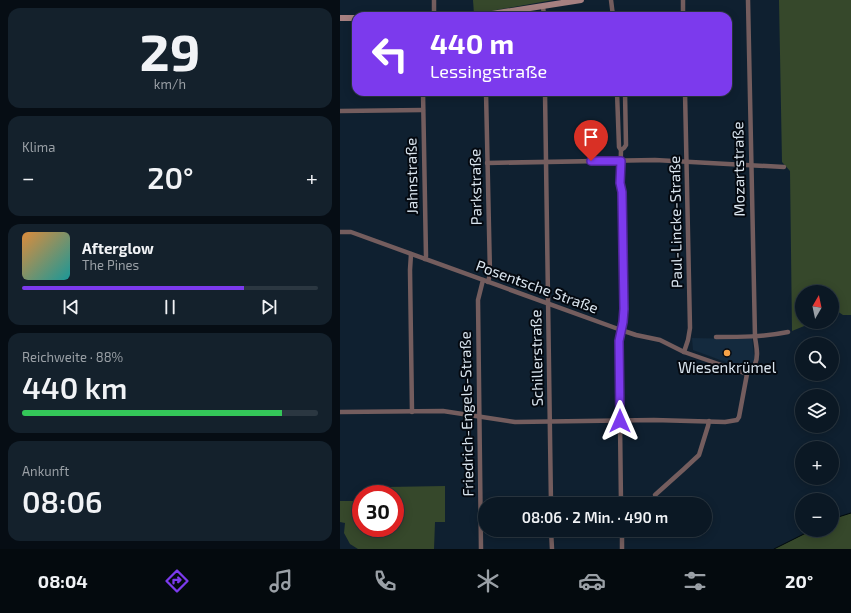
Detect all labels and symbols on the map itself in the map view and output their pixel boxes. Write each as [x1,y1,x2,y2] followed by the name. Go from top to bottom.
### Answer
[574,120,608,161] pin
[728,121,748,217] street label: Mozartstraße
[401,138,421,214] street label: Jahnstraße
[465,149,485,225] street label: Parkstraße
[665,156,685,288] street label: Paul-Lincke-Straße
[474,256,601,317] street label: Posentsche Straße
[795,285,839,329] north arrow
[526,309,546,407] street label: Schillerstraße
[456,331,476,497] street label: Friedrich-Engels-Straße
[722,348,732,358] marker: Wiesenkrümel
[678,358,777,376] place label: Wiesenkrümel
[599,400,641,442] position arrow
[352,485,404,537] speed limit sign: 30

